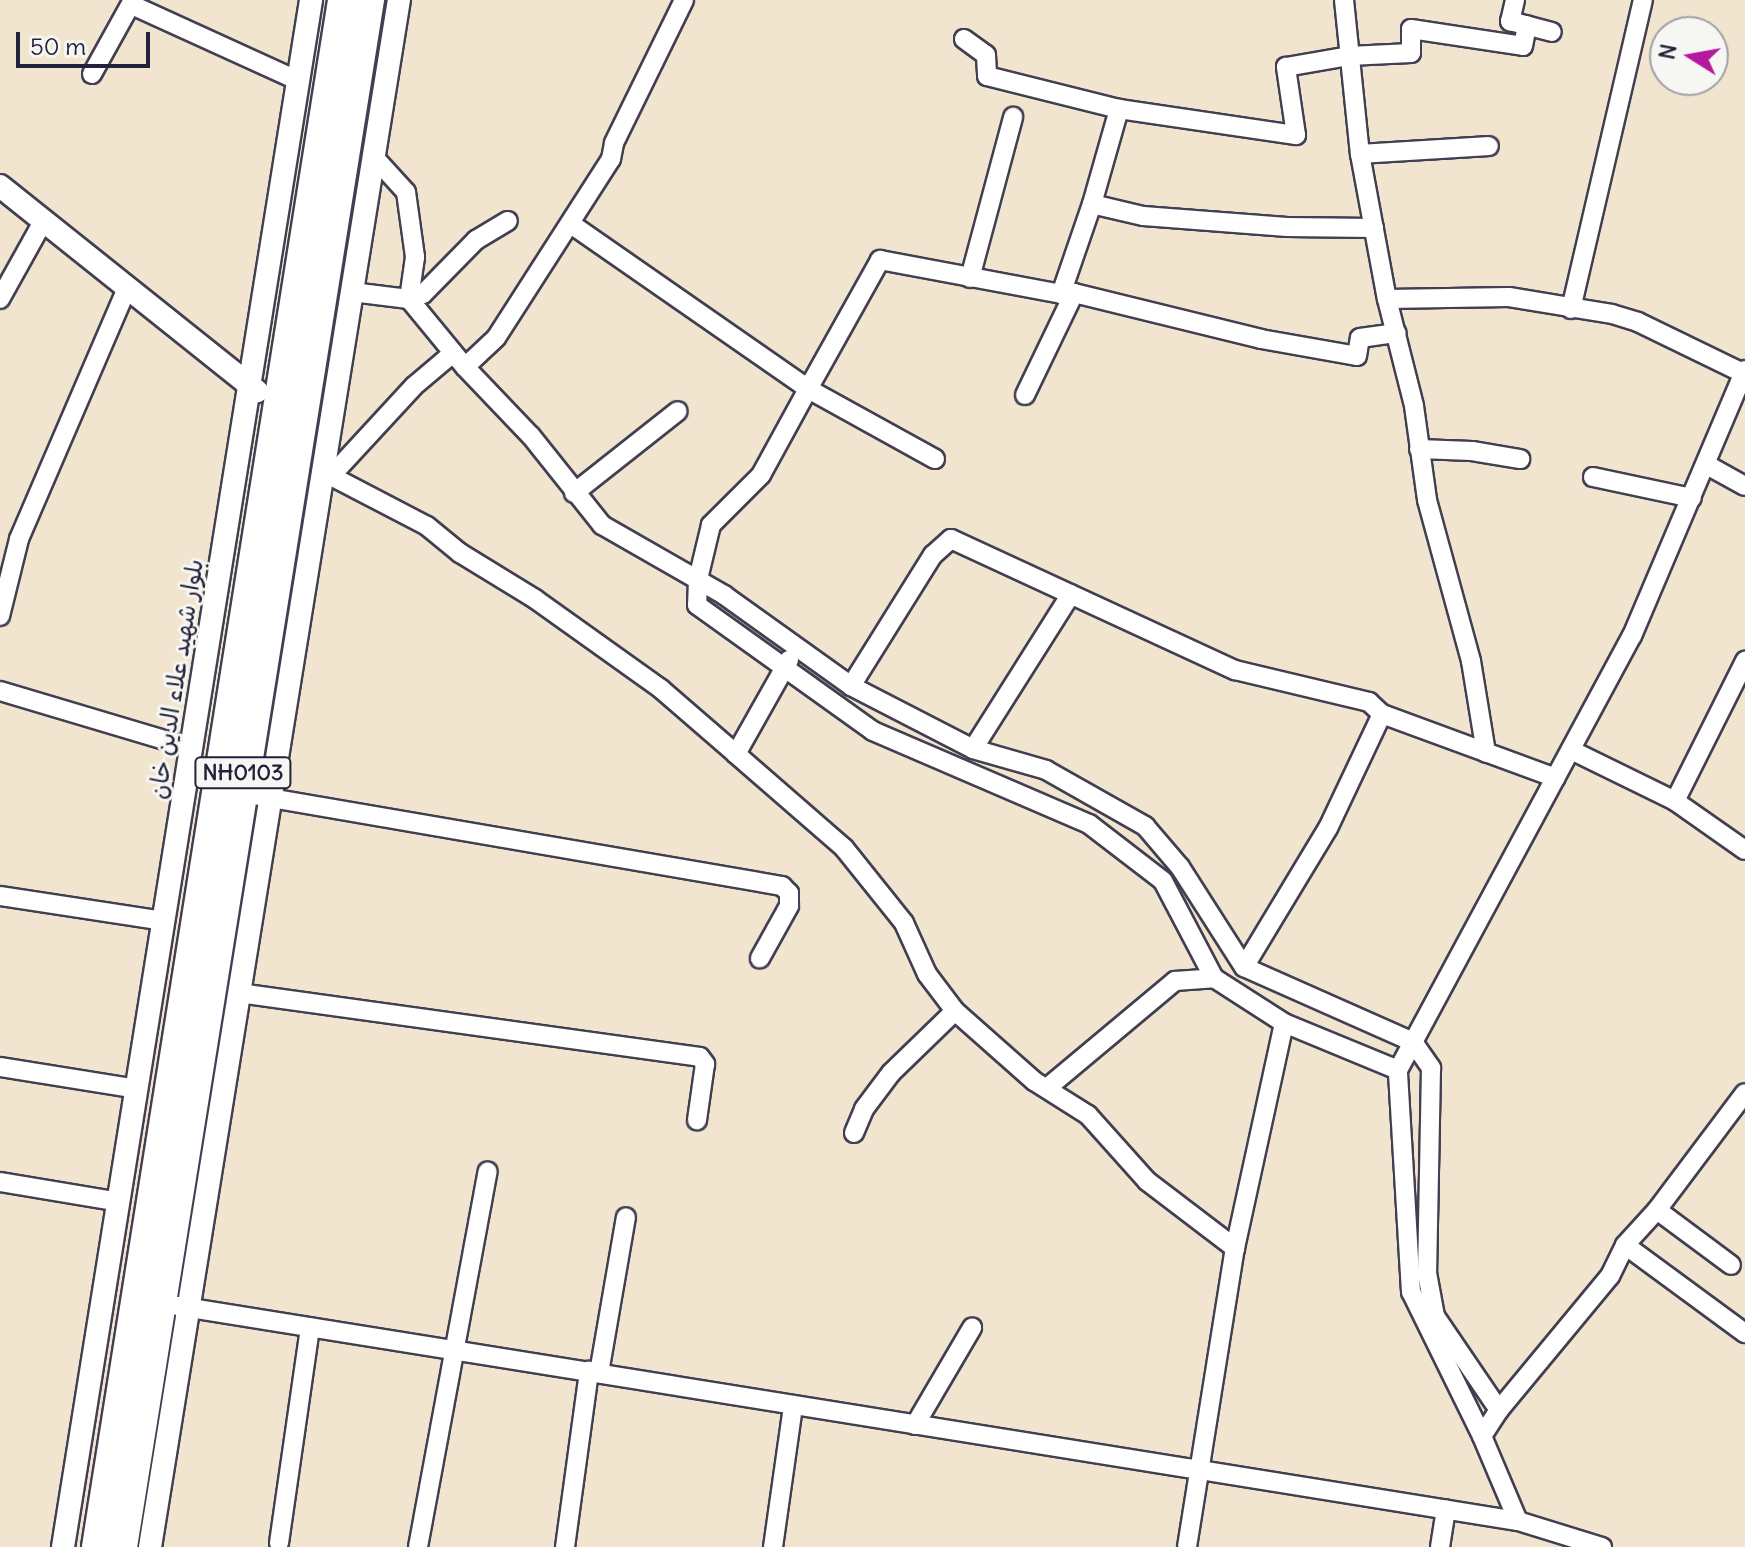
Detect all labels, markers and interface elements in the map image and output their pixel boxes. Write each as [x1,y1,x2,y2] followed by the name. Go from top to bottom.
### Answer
[20,16,154,66] scale bar
[1649,16,1729,96] north arrow
[30,31,86,61] text: 50 m
[1652,42,1683,62] text: N
[143,557,209,801] street label: بلوار شهید علاء الدین خان
[193,755,293,791] road number: NH0103

